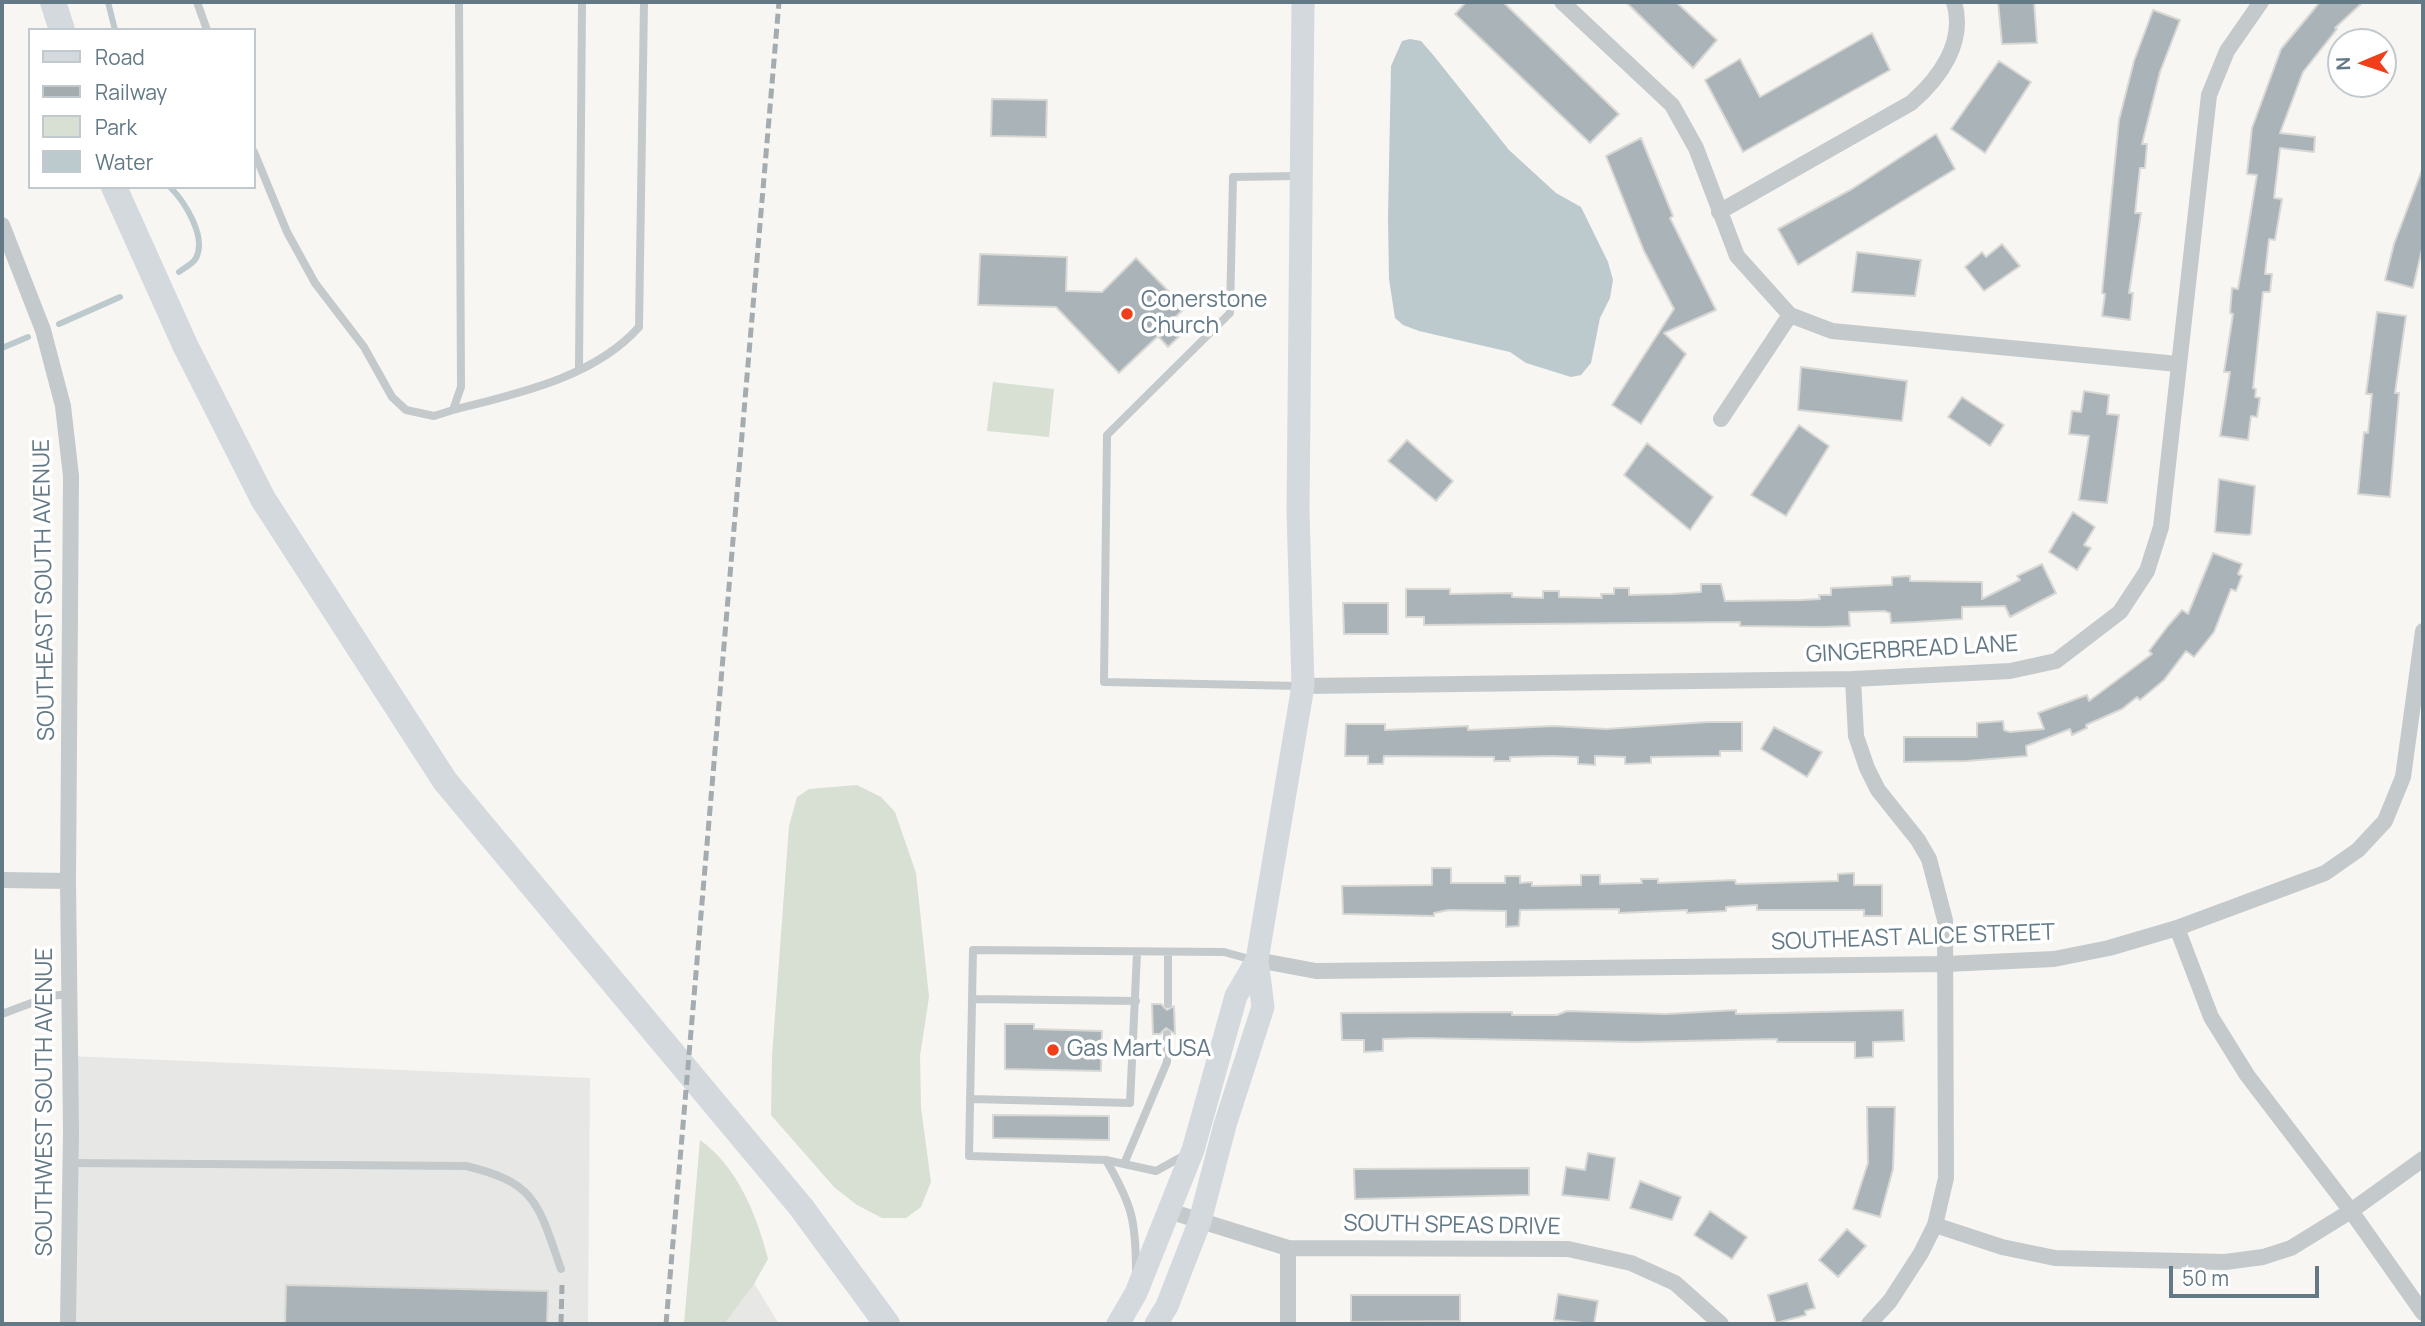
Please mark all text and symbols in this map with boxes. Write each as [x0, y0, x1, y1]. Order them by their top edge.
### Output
legend [28, 28, 256, 189]
north arrow [2327, 28, 2397, 98]
text: Road [95, 43, 145, 71]
text: N [2330, 56, 2356, 71]
text: Railway [95, 78, 167, 106]
text: Park [95, 113, 137, 141]
text: Water [95, 148, 153, 176]
place label: Conerstone Church [1141, 287, 1267, 341]
marker: Conerstone Church [1119, 306, 1135, 322]
street label: SOUTHEAST SOUTH AVENUE [29, 439, 61, 741]
street label: GINGERBREAD LANE [1805, 631, 2019, 669]
street label: SOUTHEAST ALICE STREET [1770, 919, 2056, 957]
street label: SOUTHWEST SOUTH AVENUE [32, 948, 60, 1256]
place label: Gas Mart USA [1067, 1036, 1211, 1064]
marker: Gas Mart USA [1045, 1042, 1061, 1058]
street label: SOUTH SPEAS DRIVE [1343, 1210, 1561, 1242]
scale bar [2173, 1252, 2324, 1296]
text: 50 m [2182, 1264, 2229, 1292]

